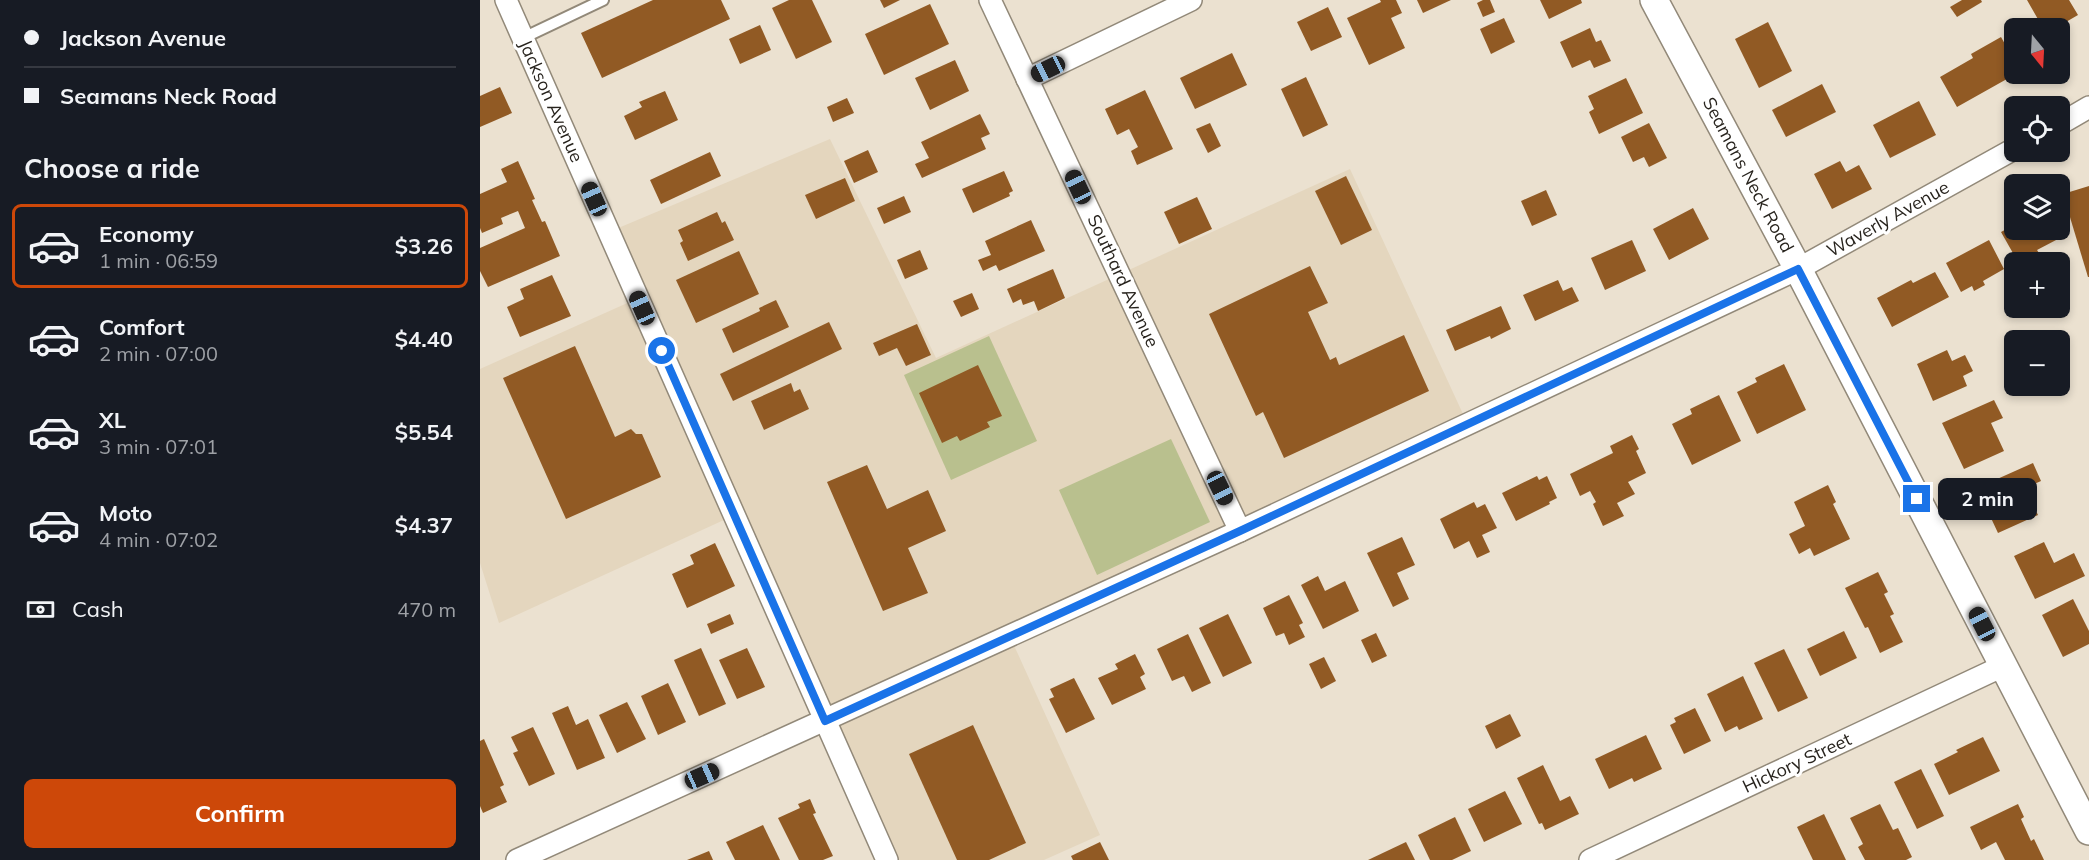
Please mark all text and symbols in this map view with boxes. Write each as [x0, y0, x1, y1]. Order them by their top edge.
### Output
north arrow [2004, 18, 2070, 84]
map controls [2004, 18, 2070, 396]
text: Jackson Avenue [60, 24, 226, 52]
street label: Jackson Avenue [514, 36, 589, 166]
car [1028, 53, 1068, 85]
text: Seamans Neck Road [60, 82, 277, 110]
street label: Seamans Neck Road [1698, 93, 1799, 256]
button: locate [2004, 96, 2070, 162]
text: Choose a ride [24, 151, 200, 185]
car [1062, 167, 1094, 207]
button: layers [2004, 174, 2070, 240]
street label: Waverly Avenue [1822, 175, 1953, 262]
car [578, 179, 610, 219]
street label: Southard Avenue [1083, 211, 1164, 351]
icon: car [27, 219, 81, 273]
text: Economy [99, 220, 194, 248]
text: $3.26 [395, 232, 453, 260]
text: 1 min · 06:59 [99, 248, 218, 273]
button: + [2004, 252, 2070, 318]
car [626, 288, 658, 328]
icon: car [27, 312, 81, 366]
text: Comfort [99, 313, 185, 341]
text: $4.40 [395, 325, 453, 353]
button: − [2004, 330, 2070, 396]
route start [648, 337, 675, 364]
text: 2 min · 07:00 [99, 341, 218, 366]
icon: car [27, 405, 81, 459]
text: XL [99, 406, 126, 434]
text: $5.54 [395, 418, 453, 446]
text: 3 min · 07:01 [99, 434, 218, 459]
car [1204, 468, 1236, 508]
callout: 2 min [1938, 478, 2037, 520]
route end [1903, 485, 1930, 512]
text: 2 min [1961, 486, 2014, 511]
icon: car [27, 498, 81, 552]
text: Moto [99, 499, 152, 527]
text: $4.37 [395, 511, 453, 539]
text: 4 min · 07:02 [99, 527, 218, 552]
icon: cash [24, 593, 57, 626]
text: Cash [72, 595, 124, 623]
text: 470 m [397, 597, 456, 622]
car [1966, 604, 1998, 644]
street label: Hickory Street [1739, 727, 1855, 798]
car [682, 760, 722, 792]
button: Confirm [24, 779, 456, 848]

